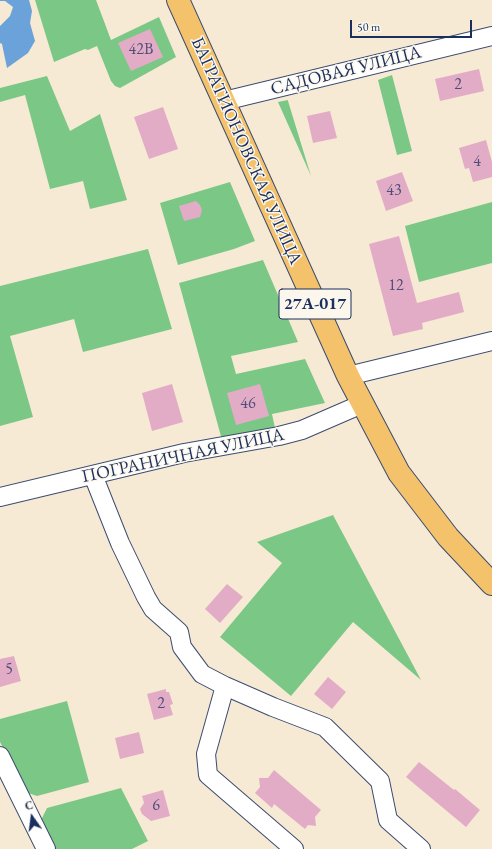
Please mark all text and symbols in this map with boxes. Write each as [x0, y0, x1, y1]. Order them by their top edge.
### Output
scale bar [352, 12, 474, 38]
text: 50 m [357, 19, 380, 35]
street label: БАГРАТИОНОВСКАЯ УЛИЦА [186, 34, 306, 268]
house number: 42В [129, 40, 153, 60]
street label: САДОВАЯ УЛИЦА [269, 42, 423, 100]
house number: 2 [454, 75, 462, 95]
house number: 4 [473, 152, 481, 172]
house number: 43 [386, 181, 402, 201]
house number: 12 [388, 276, 404, 296]
road number: 27А-017 [279, 289, 351, 319]
house number: 46 [240, 394, 256, 414]
street label: ПОГРАНИЧНАЯ УЛИЦА [80, 424, 286, 488]
house number: 5 [5, 660, 13, 680]
house number: 2 [157, 694, 165, 714]
house number: 6 [152, 796, 160, 816]
north arrow [12, 797, 52, 837]
text: С [24, 798, 35, 813]

